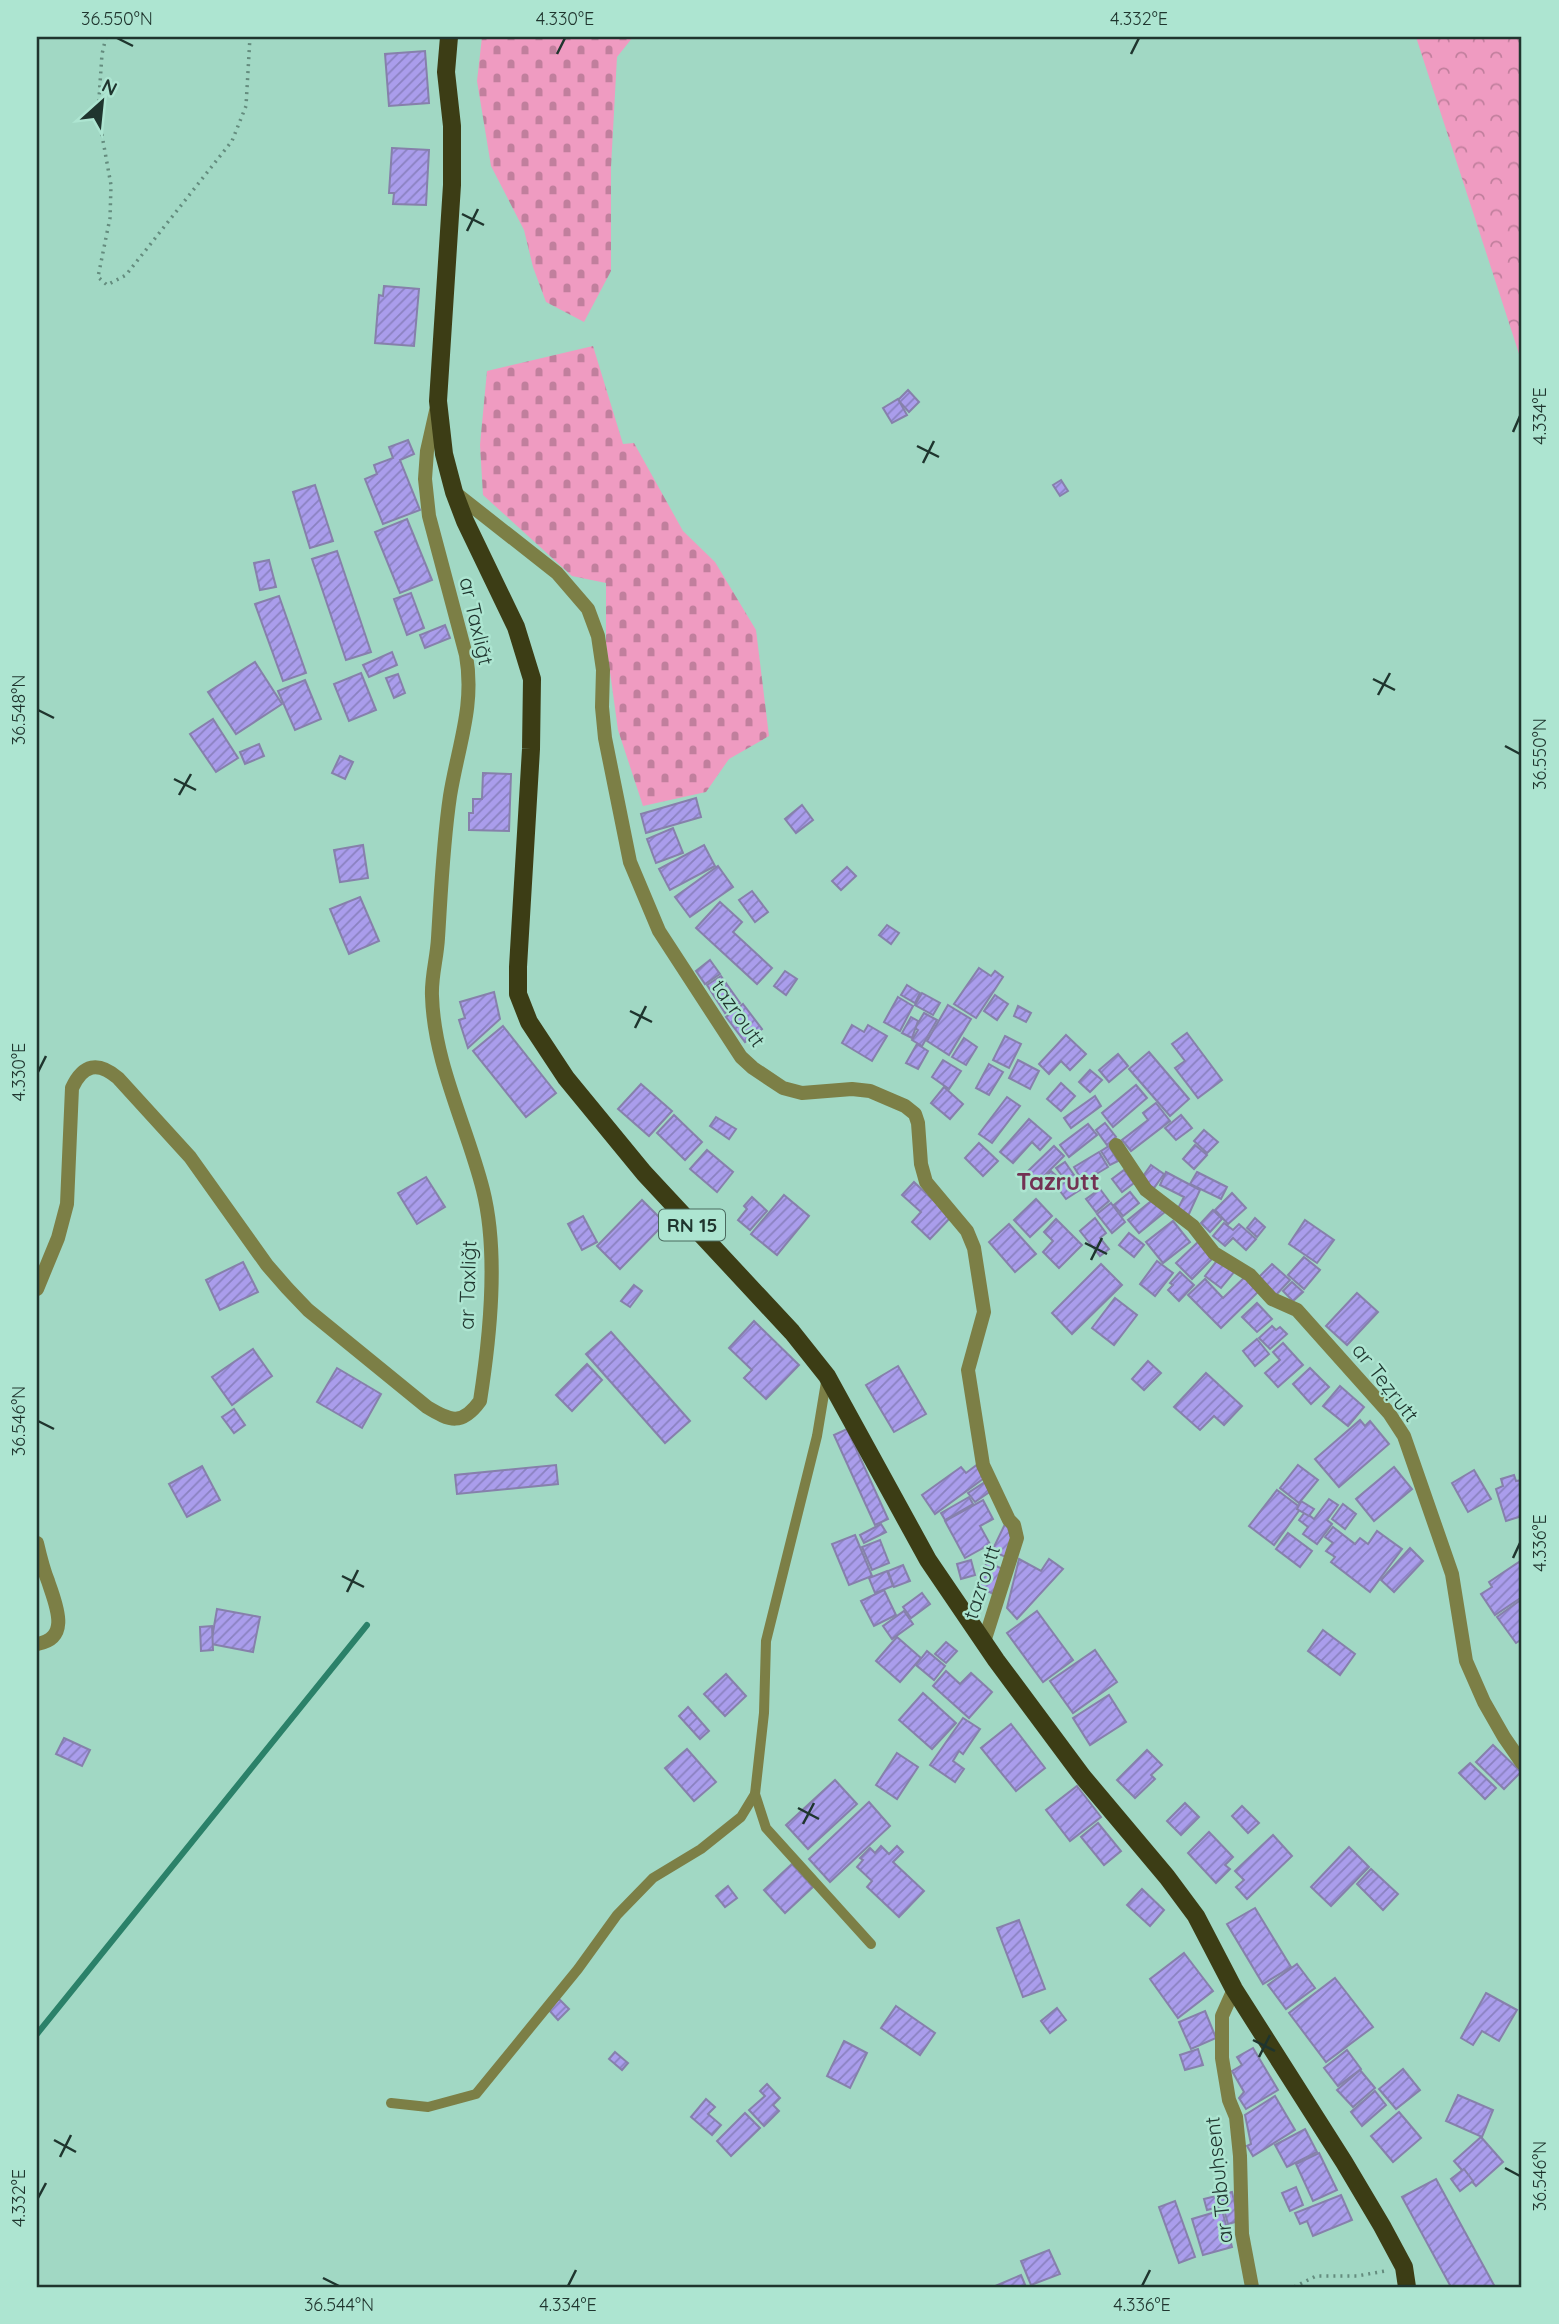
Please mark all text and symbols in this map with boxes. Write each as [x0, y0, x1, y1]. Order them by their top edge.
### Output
text: 36.550°N [81, 7, 153, 30]
text: 4.330°E [536, 7, 594, 30]
text: 4.332°E [1110, 7, 1168, 30]
north arrow [66, 66, 136, 136]
text: N [98, 73, 121, 101]
text: 4.334°E [1528, 387, 1551, 445]
street label: ar Taxliǧt [454, 574, 500, 668]
text: 36.548°N [7, 675, 30, 745]
text: 36.550°N [1528, 718, 1551, 790]
street label: tazroutt [706, 974, 772, 1052]
text: 4.330°E [7, 1043, 30, 1101]
district label: Tazrutt [1016, 1166, 1100, 1196]
road number: RN 15 [659, 1210, 725, 1240]
street label: ar Taxliǧt [452, 1240, 482, 1330]
street label: ar Teẓṛutt [1347, 1337, 1425, 1427]
text: 36.546°N [7, 1386, 30, 1456]
text: 4.336°E [1528, 1514, 1551, 1572]
street label: tazroutt [957, 1542, 1005, 1622]
street label: ar Tabuḥsent [1198, 2115, 1238, 2245]
text: 36.546°N [1528, 2141, 1551, 2211]
text: 4.332°E [7, 2169, 30, 2227]
text: 36.544°N [304, 2293, 374, 2316]
text: 4.334°E [539, 2293, 597, 2316]
text: 4.336°E [1113, 2293, 1171, 2316]

